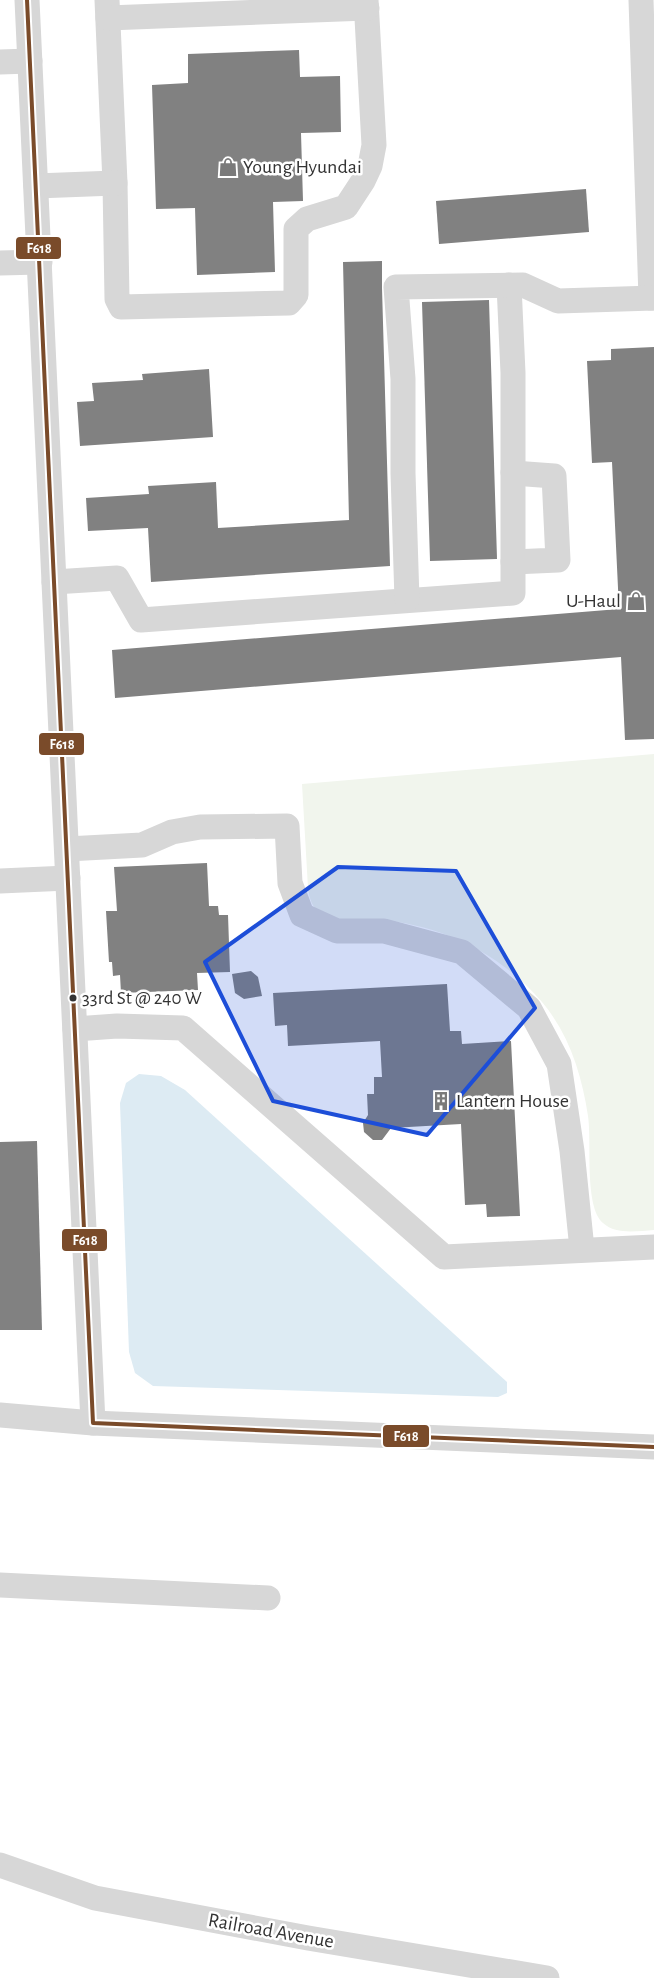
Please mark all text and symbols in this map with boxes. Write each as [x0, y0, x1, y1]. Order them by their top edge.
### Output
shop icon: Young Hyundai [217, 156, 239, 178]
place label: Young Hyundai [243, 157, 362, 177]
line badge: F618 [15, 236, 62, 260]
text: F618 [26, 242, 52, 256]
shop icon: U-Haul [625, 590, 647, 612]
place label: U-Haul [566, 591, 621, 611]
line badge: F618 [38, 732, 85, 756]
text: F618 [49, 738, 75, 752]
place label: 33rd St @ 240 W [82, 989, 202, 1008]
marker: 33rd St @ 240 W [68, 993, 78, 1003]
building icon: Lantern House [430, 1090, 452, 1112]
place label: Lantern House [456, 1091, 569, 1111]
line badge: F618 [61, 1228, 108, 1252]
text: F618 [72, 1234, 98, 1248]
line badge: F618 [382, 1424, 430, 1448]
text: F618 [393, 1430, 419, 1444]
street label: Railroad Avenue [207, 1910, 335, 1952]

